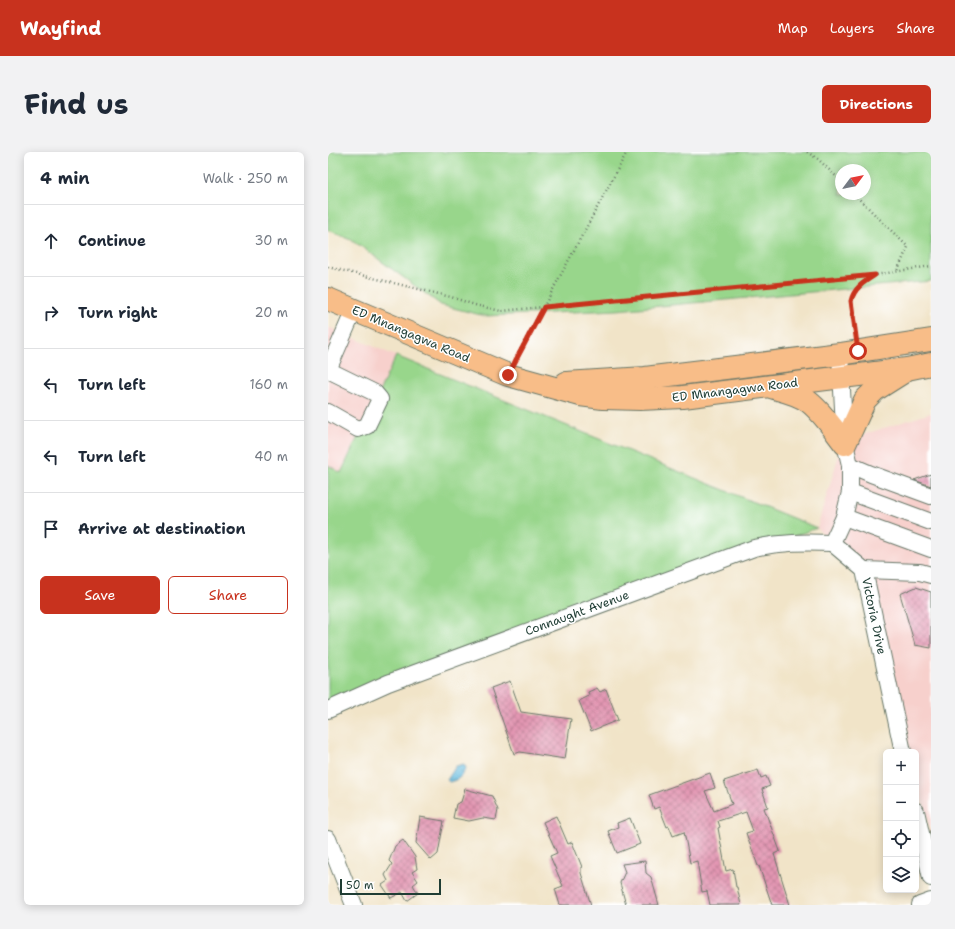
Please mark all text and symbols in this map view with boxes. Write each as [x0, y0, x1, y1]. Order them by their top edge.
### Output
text: Wayfind [20, 16, 101, 41]
text: Map [778, 19, 808, 37]
text: Layers [830, 19, 874, 37]
text: Share [896, 19, 935, 37]
text: Find us [24, 85, 129, 123]
button: Directions [822, 85, 931, 123]
north arrow [835, 164, 871, 200]
text: 4 min [40, 167, 90, 189]
text: Walk · 250 m [203, 170, 288, 187]
icon: ahead [40, 230, 62, 252]
text: Continue [78, 231, 146, 251]
text: 30 m [254, 232, 288, 249]
icon: right [40, 302, 62, 324]
street label: ED Mnangagwa Road [350, 302, 473, 366]
text: Turn right [78, 303, 158, 323]
text: 20 m [255, 304, 288, 321]
route start [849, 342, 867, 360]
route end [499, 366, 517, 384]
icon: left [40, 374, 62, 396]
street label: ED Mnangagwa Road [671, 374, 799, 406]
text: Turn left [78, 375, 146, 395]
text: 160 m [250, 376, 288, 393]
icon: left [40, 446, 62, 468]
text: Turn left [78, 447, 146, 467]
text: 40 m [254, 448, 288, 465]
icon: arrive [40, 518, 62, 540]
text: Arrive at destination [78, 519, 246, 539]
button: Save [40, 576, 160, 614]
button: Share [168, 576, 288, 614]
street label: Victoria Drive [858, 576, 890, 656]
street label: Connaught Avenue [523, 587, 631, 639]
map controls [883, 749, 919, 893]
button: + [883, 749, 919, 785]
button: − [883, 785, 919, 821]
button: locate [883, 821, 919, 857]
button: layers [883, 857, 919, 893]
scale bar [340, 877, 441, 896]
text: 50 m [346, 878, 374, 893]

